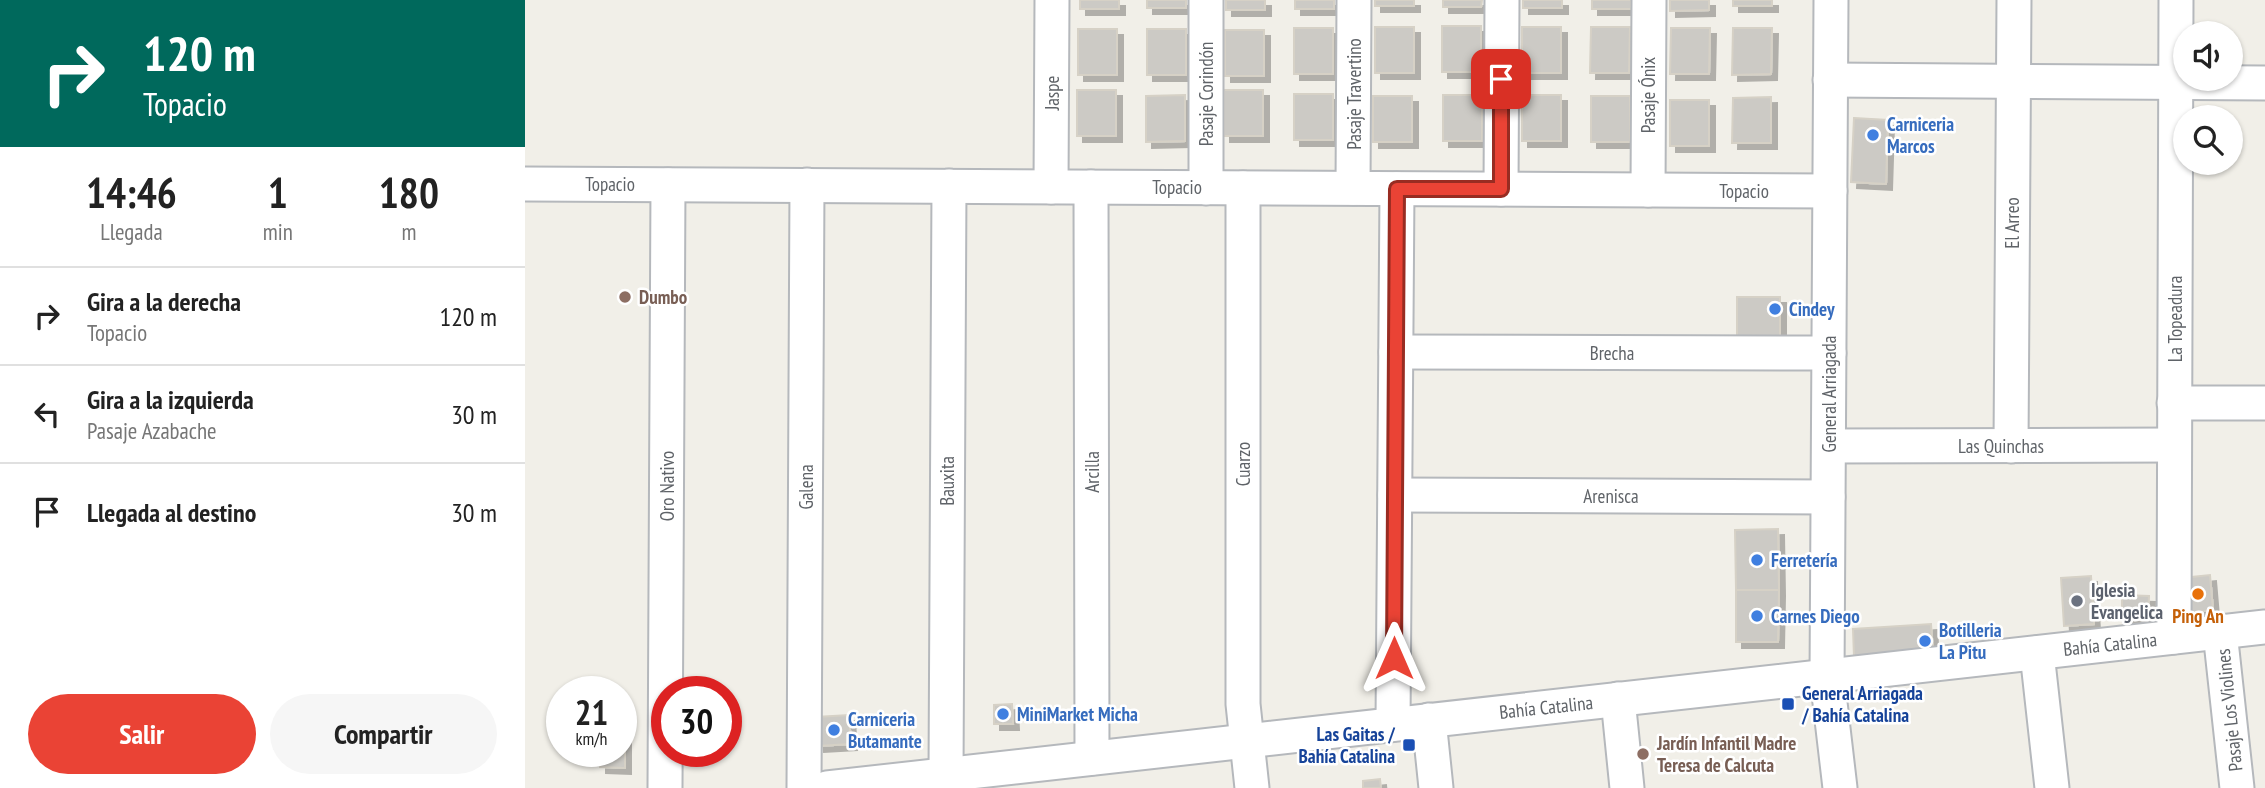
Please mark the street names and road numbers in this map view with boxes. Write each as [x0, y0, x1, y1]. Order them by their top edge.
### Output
street label: Pasaje Travertino [1342, 38, 1366, 150]
street label: Pasaje Corindón [1194, 42, 1218, 146]
street label: Pasaje Ónix [1636, 57, 1660, 133]
street label: Jaspe [1040, 75, 1064, 111]
street label: Topacio [585, 172, 635, 196]
street label: Topacio [1152, 175, 1202, 199]
street label: Topacio [1719, 179, 1769, 203]
street label: El Arreo [2000, 197, 2024, 249]
street label: La Topeadura [2163, 276, 2187, 362]
street label: General Arriagada [1817, 336, 1841, 452]
street label: Brecha [1590, 341, 1634, 365]
street label: Las Quinchas [1958, 434, 2044, 458]
street label: Cuarzo [1231, 442, 1255, 486]
street label: Oro Nativo [655, 451, 679, 521]
street label: Arcilla [1080, 451, 1104, 493]
street label: Bauxita [935, 456, 959, 506]
street label: Galena [794, 464, 818, 510]
street label: Arenisca [1583, 484, 1639, 508]
street label: Bahía Catalina [2062, 627, 2158, 661]
street label: Pasaje Los Violines [2211, 647, 2247, 773]
street label: Bahía Catalina [1498, 690, 1594, 724]

